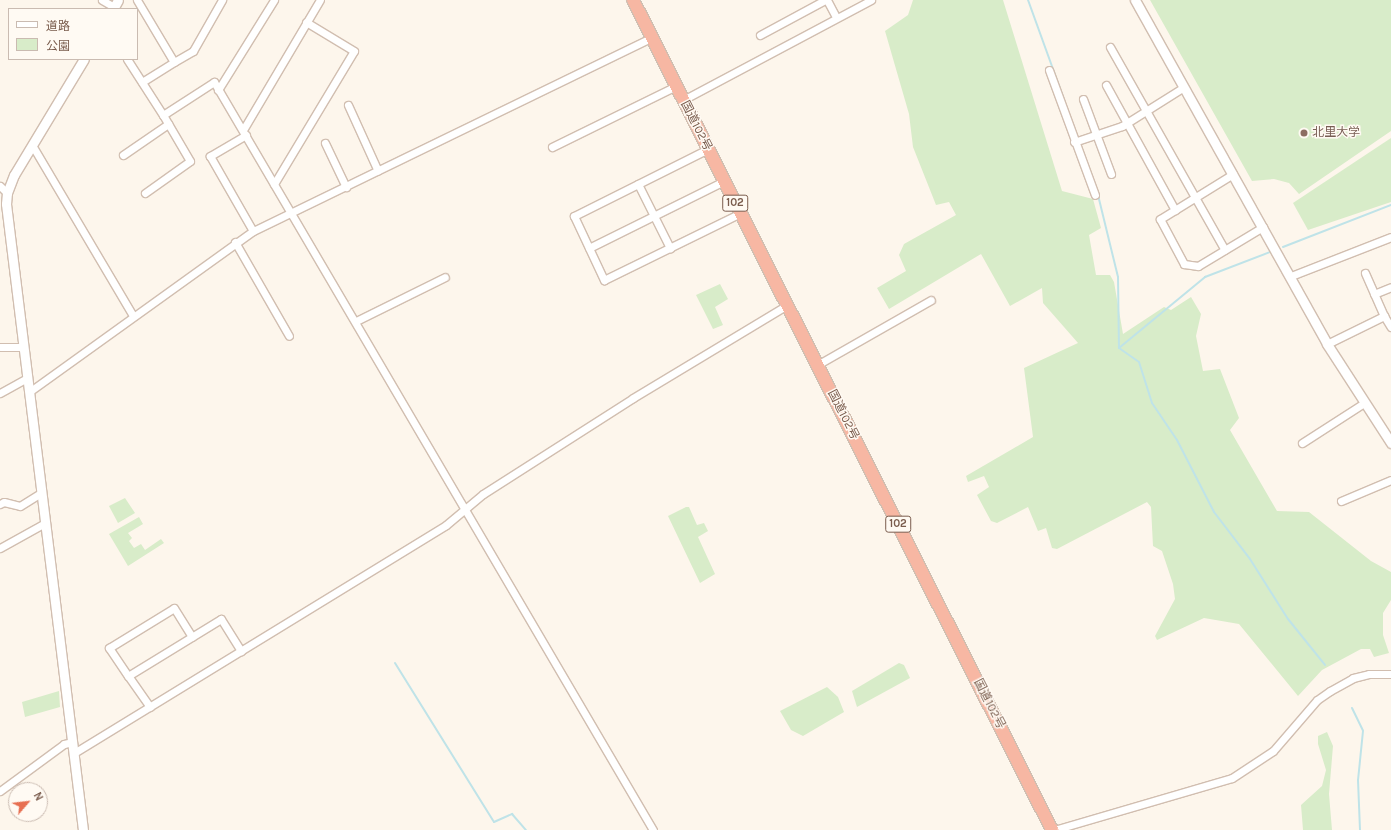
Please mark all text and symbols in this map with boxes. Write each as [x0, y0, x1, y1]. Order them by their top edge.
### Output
legend [8, 8, 138, 60]
text: 道路 [46, 19, 70, 33]
text: 公園 [46, 39, 70, 53]
street label: 国道102号 [677, 99, 715, 153]
place label: 北里大学 [1312, 126, 1360, 140]
marker: 北里大学 [1299, 128, 1309, 138]
road number: 102 [722, 194, 748, 212]
street label: 国道102号 [824, 388, 862, 442]
road number: 102 [885, 515, 911, 533]
street label: 国道102号 [970, 677, 1008, 731]
north arrow [8, 782, 48, 822]
text: N [31, 790, 46, 803]

